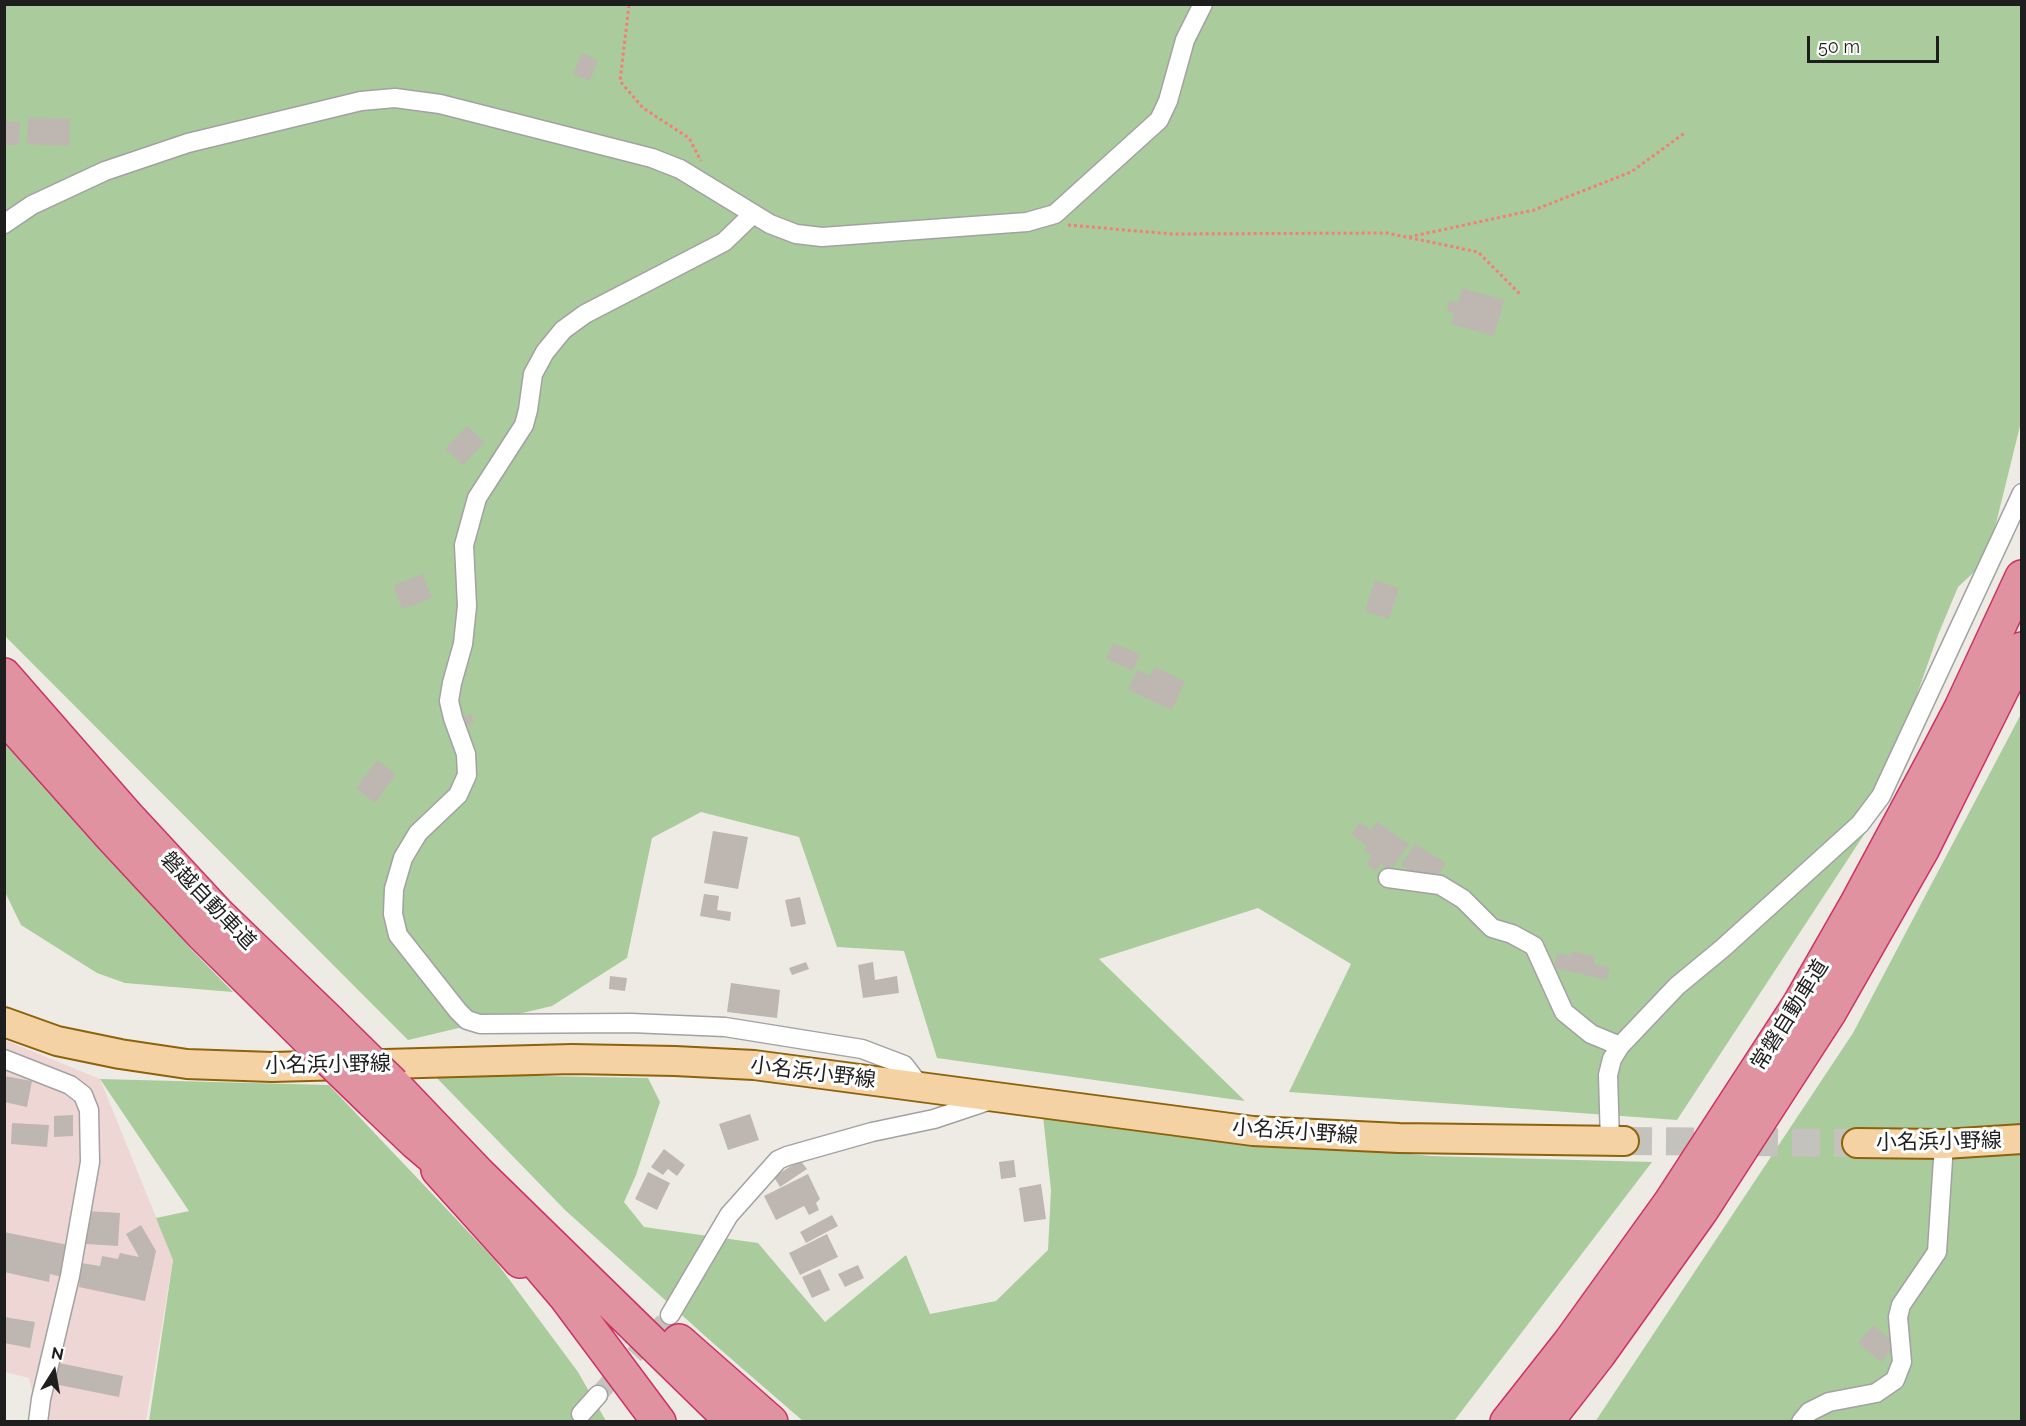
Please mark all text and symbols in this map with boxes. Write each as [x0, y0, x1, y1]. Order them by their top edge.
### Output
scale bar [1810, 24, 1942, 62]
text: 50 m [1818, 36, 1860, 57]
street label: 磐越自動車道 [155, 847, 261, 955]
street label: 常磐自動車道 [1746, 955, 1834, 1075]
street label: 小名浜小野線 [265, 1051, 391, 1079]
street label: 小名浜小野線 [749, 1053, 877, 1093]
street label: 小名浜小野線 [1231, 1115, 1359, 1149]
street label: 小名浜小野線 [1876, 1128, 2002, 1156]
north arrow [24, 1342, 84, 1402]
text: N [50, 1343, 65, 1364]

